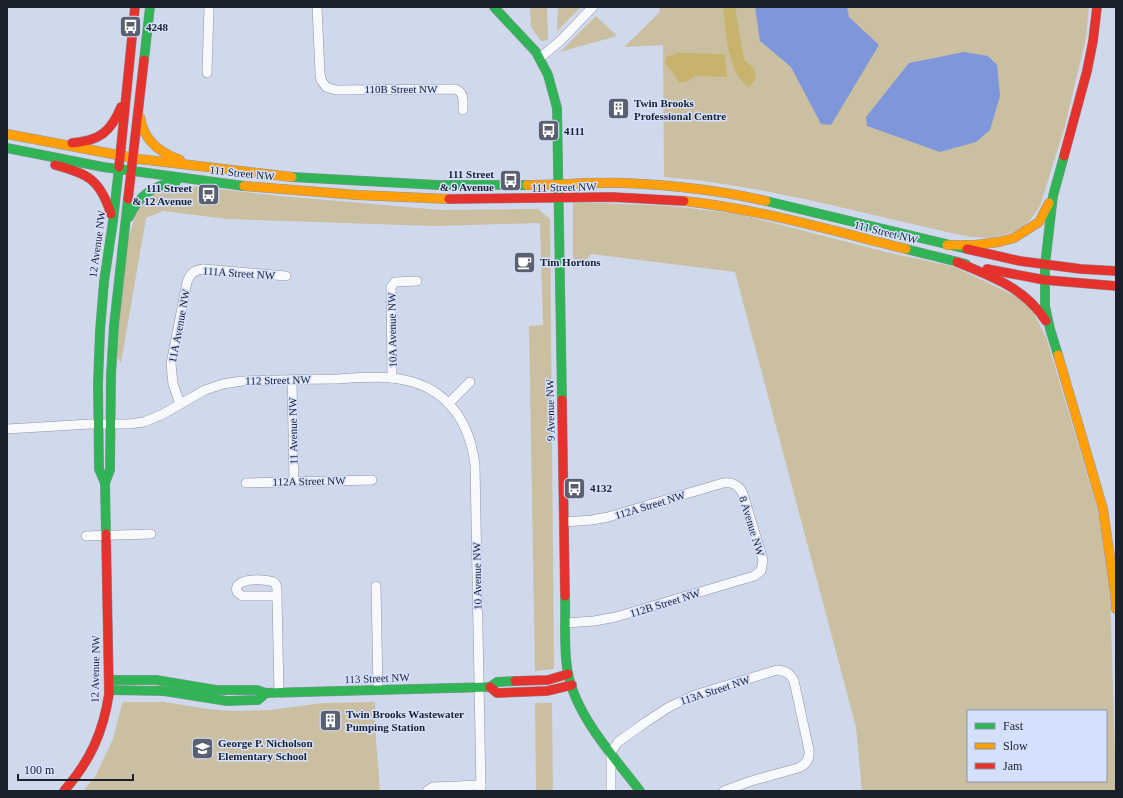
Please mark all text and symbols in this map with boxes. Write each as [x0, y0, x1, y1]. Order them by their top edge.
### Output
bus stop icon: 4248 [118, 14, 144, 40]
place label: 4248 [146, 21, 169, 33]
street label: 110B Street NW [365, 83, 438, 95]
building icon: Twin Brooks Professional Centre [606, 96, 632, 122]
place label: Twin Brooks Professional Centre [634, 97, 726, 122]
bus stop icon: 4111 [536, 118, 562, 144]
place label: 4111 [564, 125, 585, 137]
street label: 111 Street NW [209, 164, 276, 182]
bus stop icon: 111 Street & 9 Avenue [497, 167, 523, 193]
place label: 111 Street & 9 Avenue [440, 168, 494, 193]
street label: 111 Street NW [531, 180, 597, 194]
bus stop icon: 111 Street & 12 Avenue [195, 181, 221, 207]
place label: 111 Street & 12 Avenue [132, 182, 192, 207]
street label: 12 Avenue NW [86, 209, 108, 278]
street label: 111 Street NW [853, 218, 920, 246]
cafe icon: Tim Hortons [512, 249, 538, 275]
place label: Tim Hortons [540, 256, 601, 268]
street label: 111A Street NW [202, 264, 276, 282]
street label: 11A Avenue NW [166, 288, 192, 364]
street label: 10A Avenue NW [385, 292, 399, 368]
street label: 112 Street NW [245, 373, 312, 387]
street label: 9 Avenue NW [543, 378, 557, 441]
street label: 11 Avenue NW [286, 397, 300, 465]
street label: 112A Street NW [272, 474, 346, 488]
bus stop icon: 4132 [562, 475, 588, 501]
place label: 4132 [590, 482, 613, 494]
street label: 112A Street NW [613, 488, 687, 521]
street label: 8 Avenue NW [737, 495, 767, 558]
street label: 10 Avenue NW [470, 541, 484, 610]
street label: 112B Street NW [628, 586, 702, 619]
street label: 12 Avenue NW [88, 634, 102, 703]
street label: 113 Street NW [344, 671, 411, 685]
street label: 113A Street NW [678, 673, 752, 707]
building icon: Twin Brooks Wastewater Pumping Station [318, 707, 344, 733]
place label: Twin Brooks Wastewater Pumping Station [346, 708, 464, 733]
legend [967, 710, 1107, 782]
text: Fast [1003, 719, 1024, 733]
school or university icon: George P. Nicholson Elementary School [189, 736, 215, 762]
place label: George P. Nicholson Elementary School [218, 737, 313, 762]
text: Slow [1003, 739, 1028, 753]
scale bar [18, 756, 133, 782]
text: Jam [1003, 759, 1023, 773]
text: 100 m [24, 763, 55, 777]

